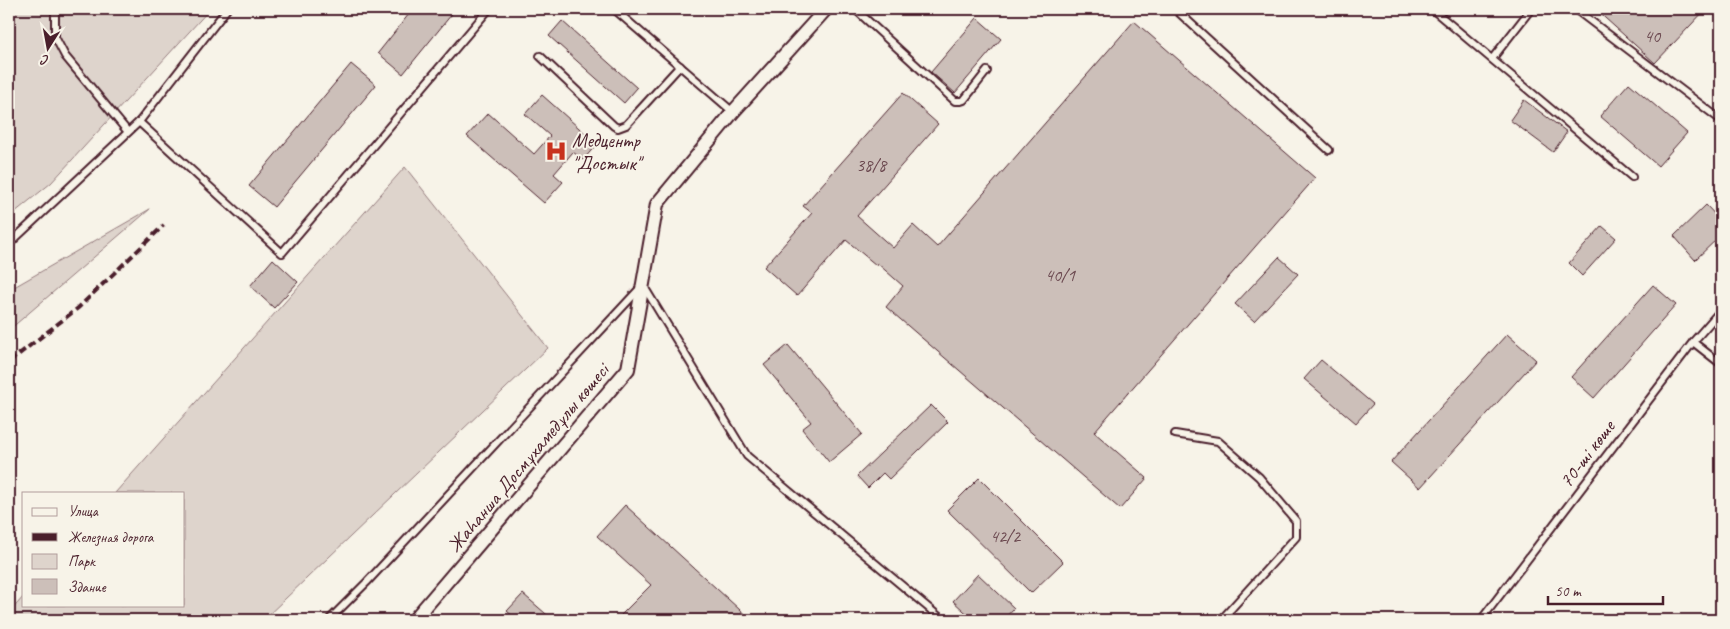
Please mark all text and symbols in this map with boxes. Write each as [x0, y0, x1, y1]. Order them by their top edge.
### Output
north arrow [22, 22, 72, 72]
house number: 40 [1644, 25, 1662, 47]
text: С [39, 51, 51, 69]
place label: Медцентр "Достык" [572, 128, 645, 176]
hospital icon: Медцентр "Достык" [543, 138, 569, 164]
house number: 38/8 [856, 154, 888, 176]
house number: 40/1 [1045, 264, 1076, 286]
street label: Жаһанша Досмұхамедұлы көшесі [442, 357, 616, 557]
street label: 70-ші көше [1554, 414, 1621, 493]
legend [22, 492, 185, 606]
text: Улица [68, 502, 99, 521]
house number: 42/2 [990, 525, 1022, 547]
text: Железная дорога [68, 528, 155, 547]
text: Парк [68, 552, 96, 571]
scale bar [1548, 574, 1662, 606]
text: Здание [68, 578, 107, 597]
text: 50 m [1555, 582, 1582, 601]

